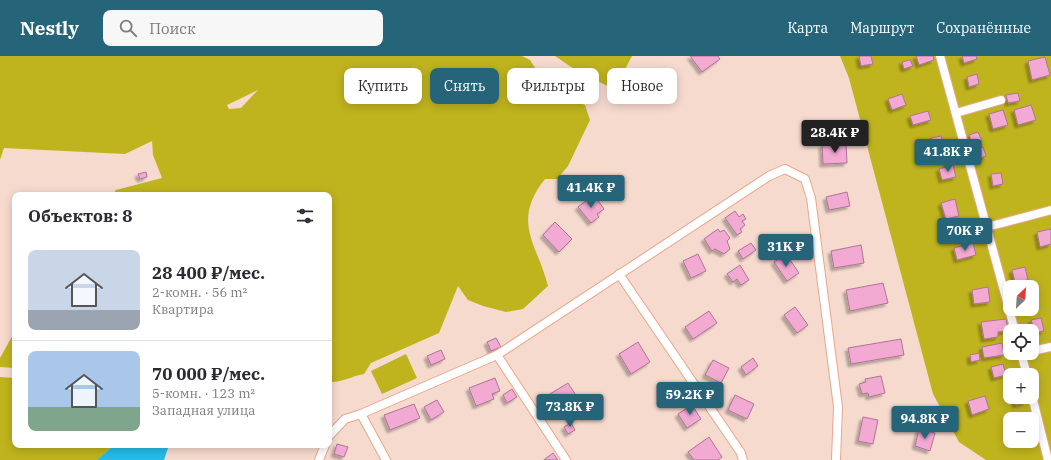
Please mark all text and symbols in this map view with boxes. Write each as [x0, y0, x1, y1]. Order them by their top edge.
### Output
search box [103, 10, 383, 46]
text: Nestly [20, 16, 79, 40]
icon: search [117, 17, 139, 39]
text: Поиск [149, 19, 196, 38]
text: Карта [787, 19, 828, 37]
text: Маршрут [850, 19, 914, 37]
text: Сохранённые [936, 19, 1031, 37]
chip: Купить [344, 68, 422, 104]
chip: Снять [430, 68, 499, 104]
chip: Фильтры [507, 68, 599, 104]
chip: Новое [607, 68, 677, 104]
pin: 28.4K ₽ [798, 120, 872, 154]
text: 28.4K ₽ [811, 124, 859, 141]
pin: 41.8K ₽ [911, 139, 985, 173]
text: 41.8K ₽ [924, 143, 972, 160]
pin: 41.4K ₽ [554, 175, 628, 209]
text: 41.4K ₽ [567, 179, 615, 196]
text: Объектов: 8 [28, 205, 132, 227]
icon: filters [294, 205, 316, 227]
pin: 70K ₽ [937, 218, 993, 252]
text: 70K ₽ [946, 222, 984, 239]
pin: 31K ₽ [758, 234, 814, 268]
text: 31K ₽ [767, 238, 805, 255]
text: 28 400 ₽/мес. [152, 262, 265, 284]
icon: home [60, 266, 108, 314]
north arrow [1003, 280, 1039, 316]
map controls [1003, 280, 1039, 448]
text: 2-комн. · 56 m² [152, 284, 247, 301]
text: Квартира [152, 301, 214, 318]
button: locate [1003, 324, 1039, 360]
text: 70 000 ₽/мес. [152, 363, 265, 385]
icon: home [60, 367, 108, 415]
button: + [1003, 368, 1039, 404]
pin: 59.2K ₽ [653, 382, 727, 416]
text: 5-комн. · 123 m² [152, 385, 255, 402]
text: 59.2K ₽ [666, 386, 714, 403]
pin: 73.8K ₽ [533, 394, 607, 428]
text: 73.8K ₽ [546, 398, 594, 415]
text: Западная улица [152, 402, 255, 419]
pin: 94.8K ₽ [888, 406, 962, 440]
text: 94.8K ₽ [901, 410, 949, 427]
button: − [1003, 412, 1039, 448]

